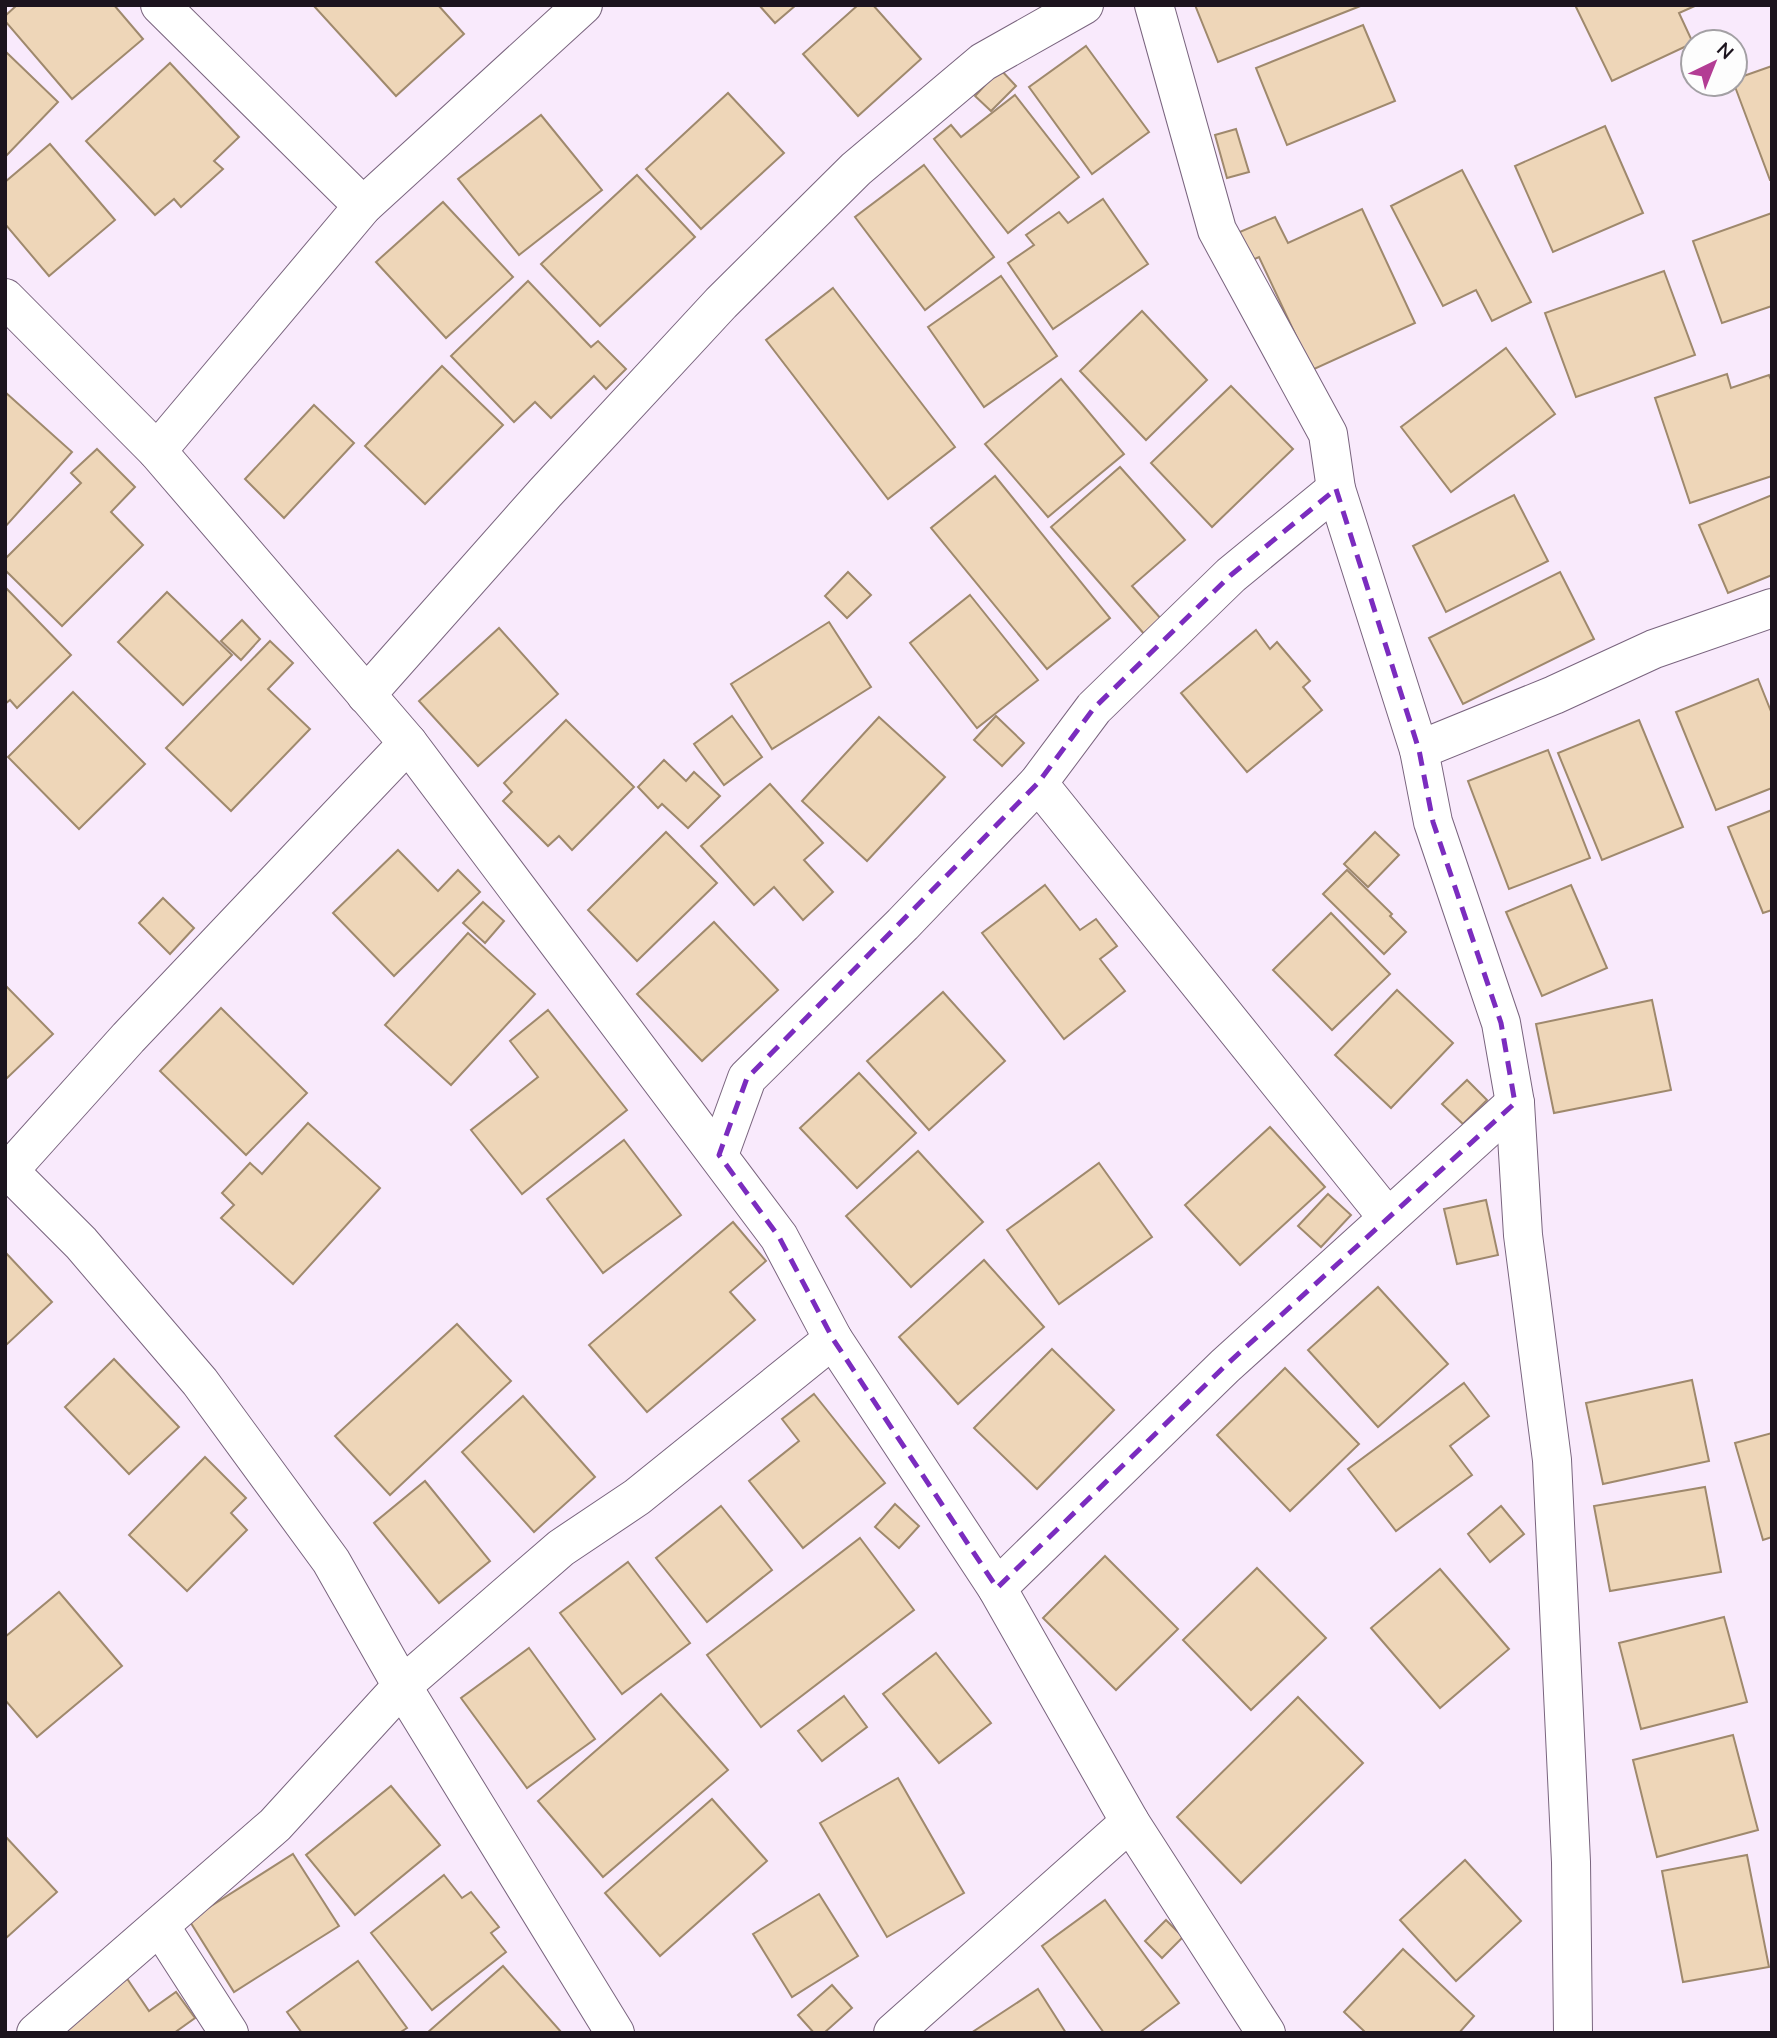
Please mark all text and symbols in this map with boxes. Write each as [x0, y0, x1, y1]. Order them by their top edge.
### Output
north arrow [1679, 28, 1749, 98]
text: N [1712, 37, 1739, 64]

